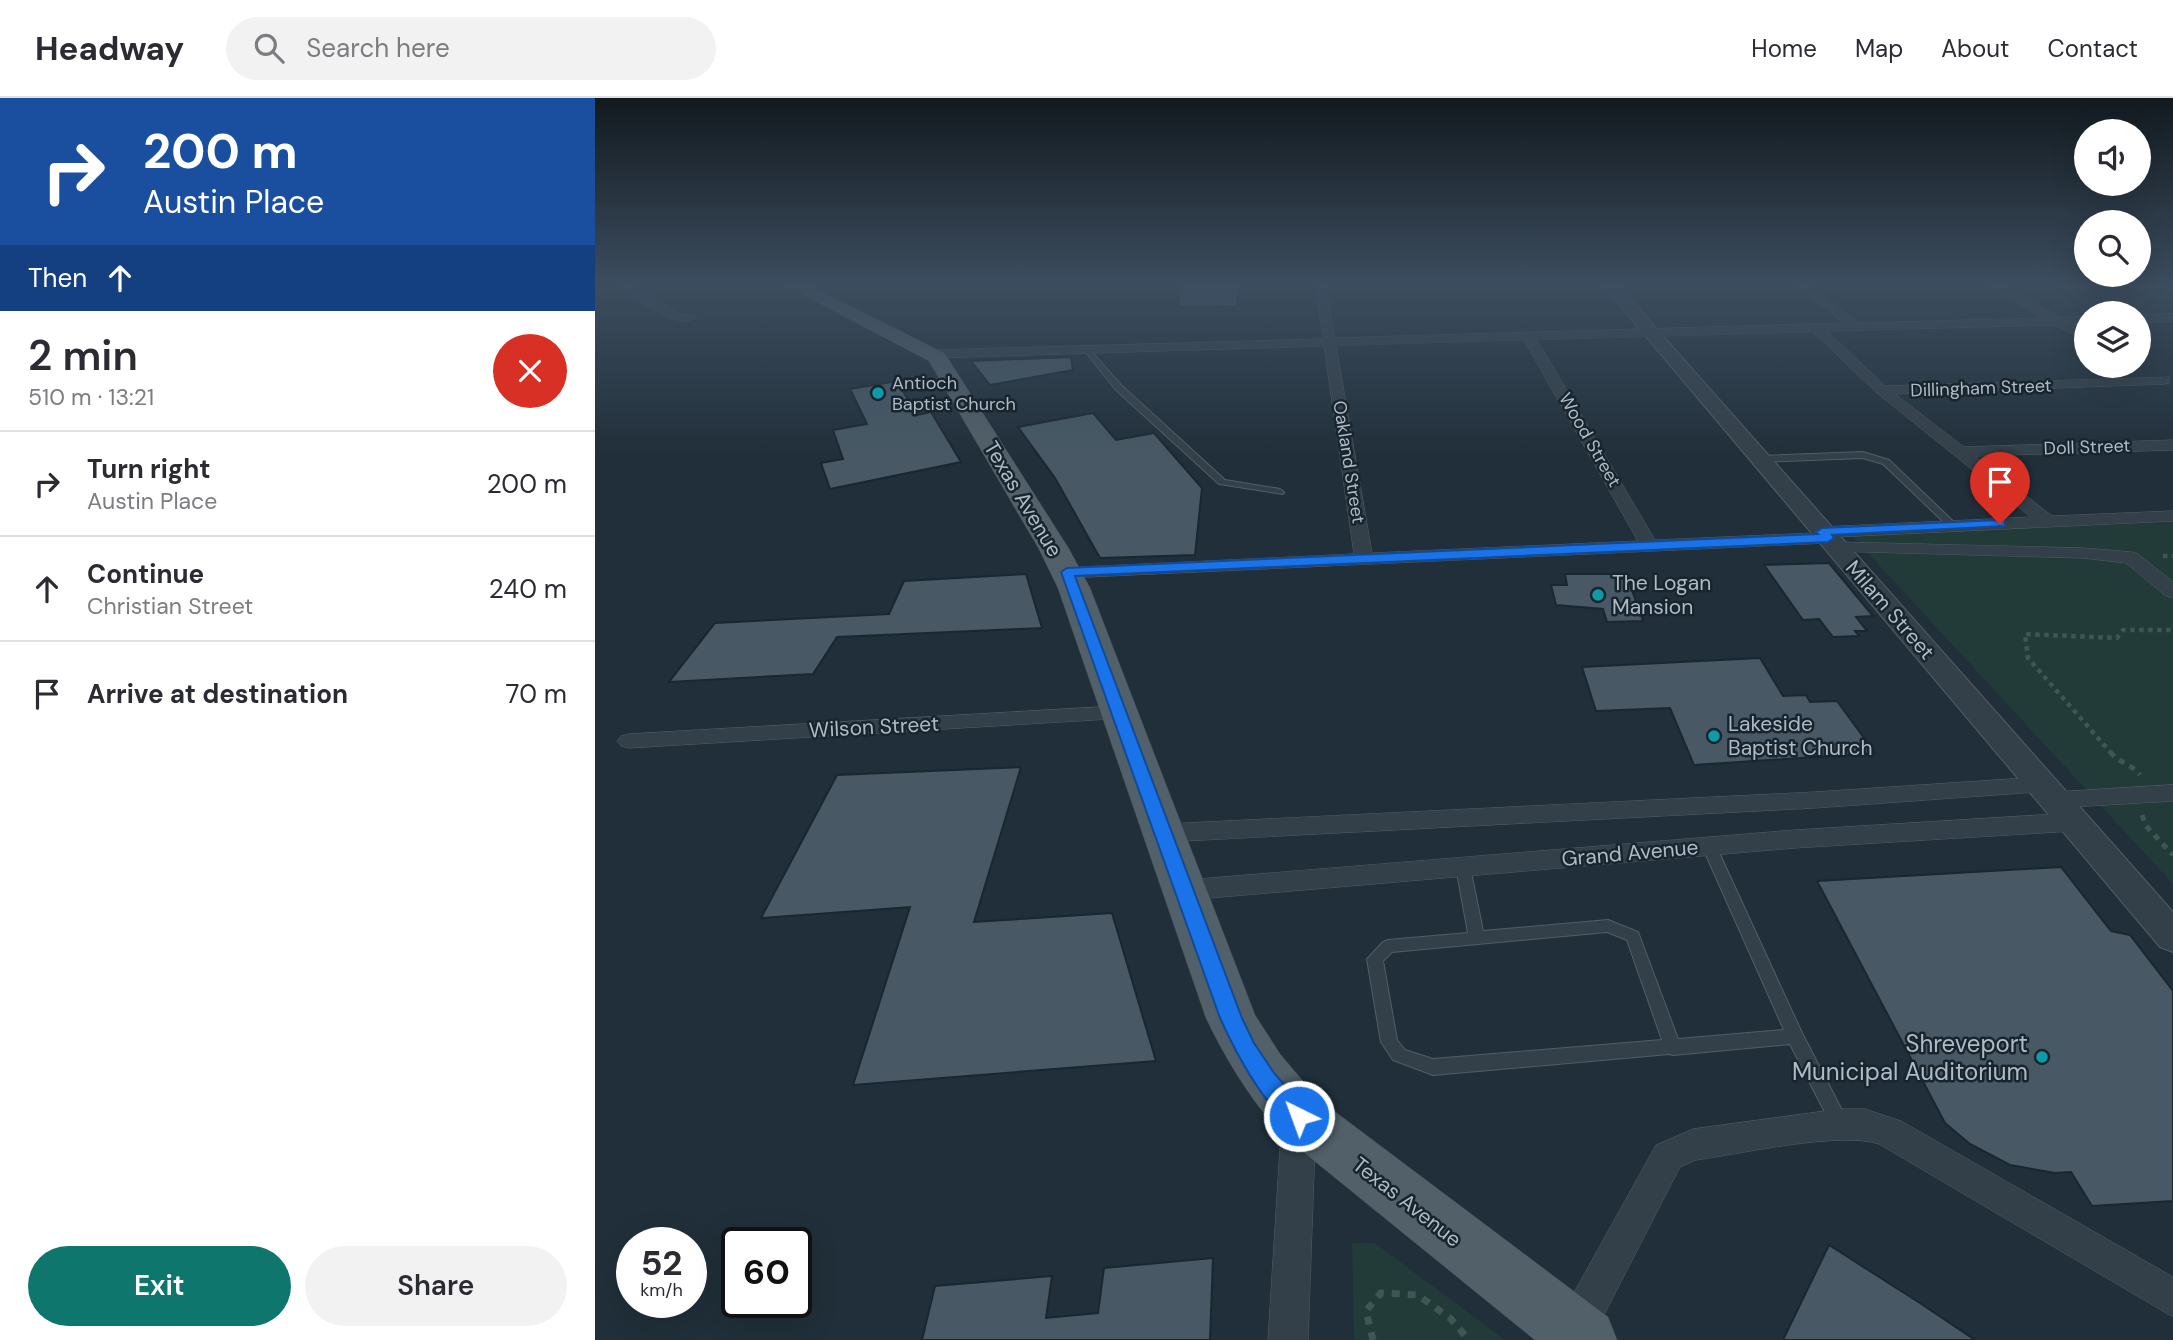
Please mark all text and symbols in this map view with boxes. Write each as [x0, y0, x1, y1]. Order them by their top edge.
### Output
search box [226, 17, 716, 80]
text: Headway [35, 27, 184, 70]
icon: search [250, 29, 288, 67]
text: Search here [306, 31, 450, 65]
text: Home [1751, 33, 1817, 64]
text: Map [1855, 33, 1903, 64]
text: About [1941, 33, 2010, 64]
text: Contact [2048, 33, 2138, 64]
text: 200 m [143, 119, 298, 183]
map controls [2074, 119, 2151, 378]
button: sound [2074, 119, 2151, 196]
icon: right [28, 126, 119, 217]
text: Austin Place [143, 181, 324, 223]
button: search [2074, 210, 2151, 287]
icon: ahead [101, 259, 139, 297]
text: Then [28, 261, 87, 295]
button: layers [2074, 301, 2151, 378]
text: 2 min [28, 328, 138, 383]
button: close [493, 334, 567, 408]
place label: Antioch Baptist Church [892, 371, 1016, 416]
street label: Dillingham Street [1910, 374, 2052, 402]
text: 510 m · 13:21 [28, 382, 154, 412]
marker: Antioch Baptist Church [870, 385, 886, 401]
street label: Wood Street [1553, 389, 1627, 491]
street label: Oakland Street [1327, 399, 1371, 525]
street label: Doll Street [2043, 433, 2131, 461]
street label: Texas Avenue [977, 436, 1069, 562]
text: Turn right [87, 452, 211, 486]
pin [1970, 452, 2030, 524]
icon: arrive [1981, 463, 2019, 501]
icon: right [28, 465, 66, 503]
text: 200 m [487, 467, 567, 501]
text: Austin Place [87, 486, 217, 516]
street label: Milam Street [1839, 555, 1941, 665]
text: Continue [87, 557, 204, 591]
place label: The Logan Mansion [1612, 569, 1711, 621]
icon: ahead [28, 570, 66, 608]
text: 240 m [489, 572, 567, 606]
marker: The Logan Mansion [1590, 587, 1606, 603]
text: Christian Street [87, 591, 253, 621]
icon: arrive [28, 675, 66, 713]
text: Arrive at destination [87, 677, 348, 711]
text: 70 m [506, 677, 567, 711]
street label: Wilson Street [808, 710, 940, 744]
place label: Lakeside Baptist Church [1728, 710, 1873, 762]
marker: Lakeside Baptist Church [1706, 728, 1722, 744]
street label: Grand Avenue [1560, 833, 1700, 873]
place label: Shreveport Municipal Auditorium [1792, 1028, 2028, 1087]
marker: Shreveport Municipal Auditorium [2034, 1049, 2050, 1065]
position arrow [1262, 1079, 1336, 1153]
street label: Texas Avenue [1347, 1151, 1467, 1253]
speed limit sign: 60 [721, 1227, 812, 1318]
text: 52 [641, 1240, 682, 1286]
button: Exit [28, 1246, 291, 1326]
button: Share [305, 1246, 567, 1326]
text: km/h [640, 1278, 683, 1302]

